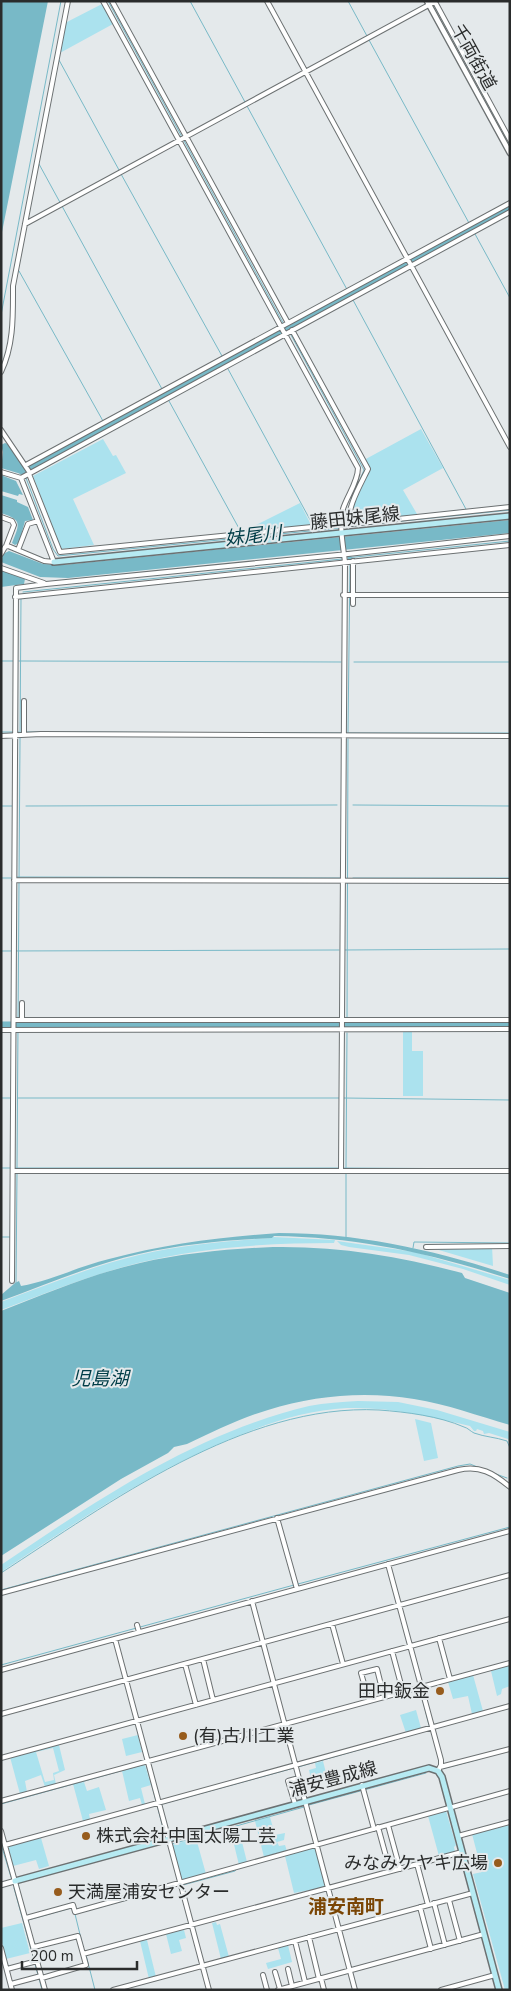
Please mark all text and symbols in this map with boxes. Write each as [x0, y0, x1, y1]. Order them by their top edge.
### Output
street label: 千両街道 [446, 20, 502, 94]
street label: 藤田妹尾線 [309, 501, 401, 535]
water label: 妹尾川 [223, 520, 285, 552]
water label: 児島湖 [71, 1366, 131, 1392]
place label: 田中鈑金 [358, 1679, 430, 1703]
marker: 田中鈑金 [434, 1685, 446, 1697]
place label: (有)古川工業 [193, 1724, 294, 1748]
marker: (有)古川工業 [177, 1730, 189, 1742]
street label: 浦安豊成線 [286, 1756, 380, 1802]
place label: 株式会社中国太陽工芸 [96, 1824, 276, 1848]
marker: 株式会社中国太陽工芸 [80, 1830, 92, 1842]
place label: みなみケヤキ広場 [344, 1851, 488, 1875]
marker: みなみケヤキ広場 [492, 1857, 504, 1869]
place label: 天満屋浦安センター [68, 1880, 230, 1904]
marker: 天満屋浦安センター [52, 1886, 64, 1898]
district label: 浦安南町 [308, 1894, 384, 1920]
scale bar [22, 1938, 138, 1970]
text: 200 m [30, 1946, 74, 1966]

